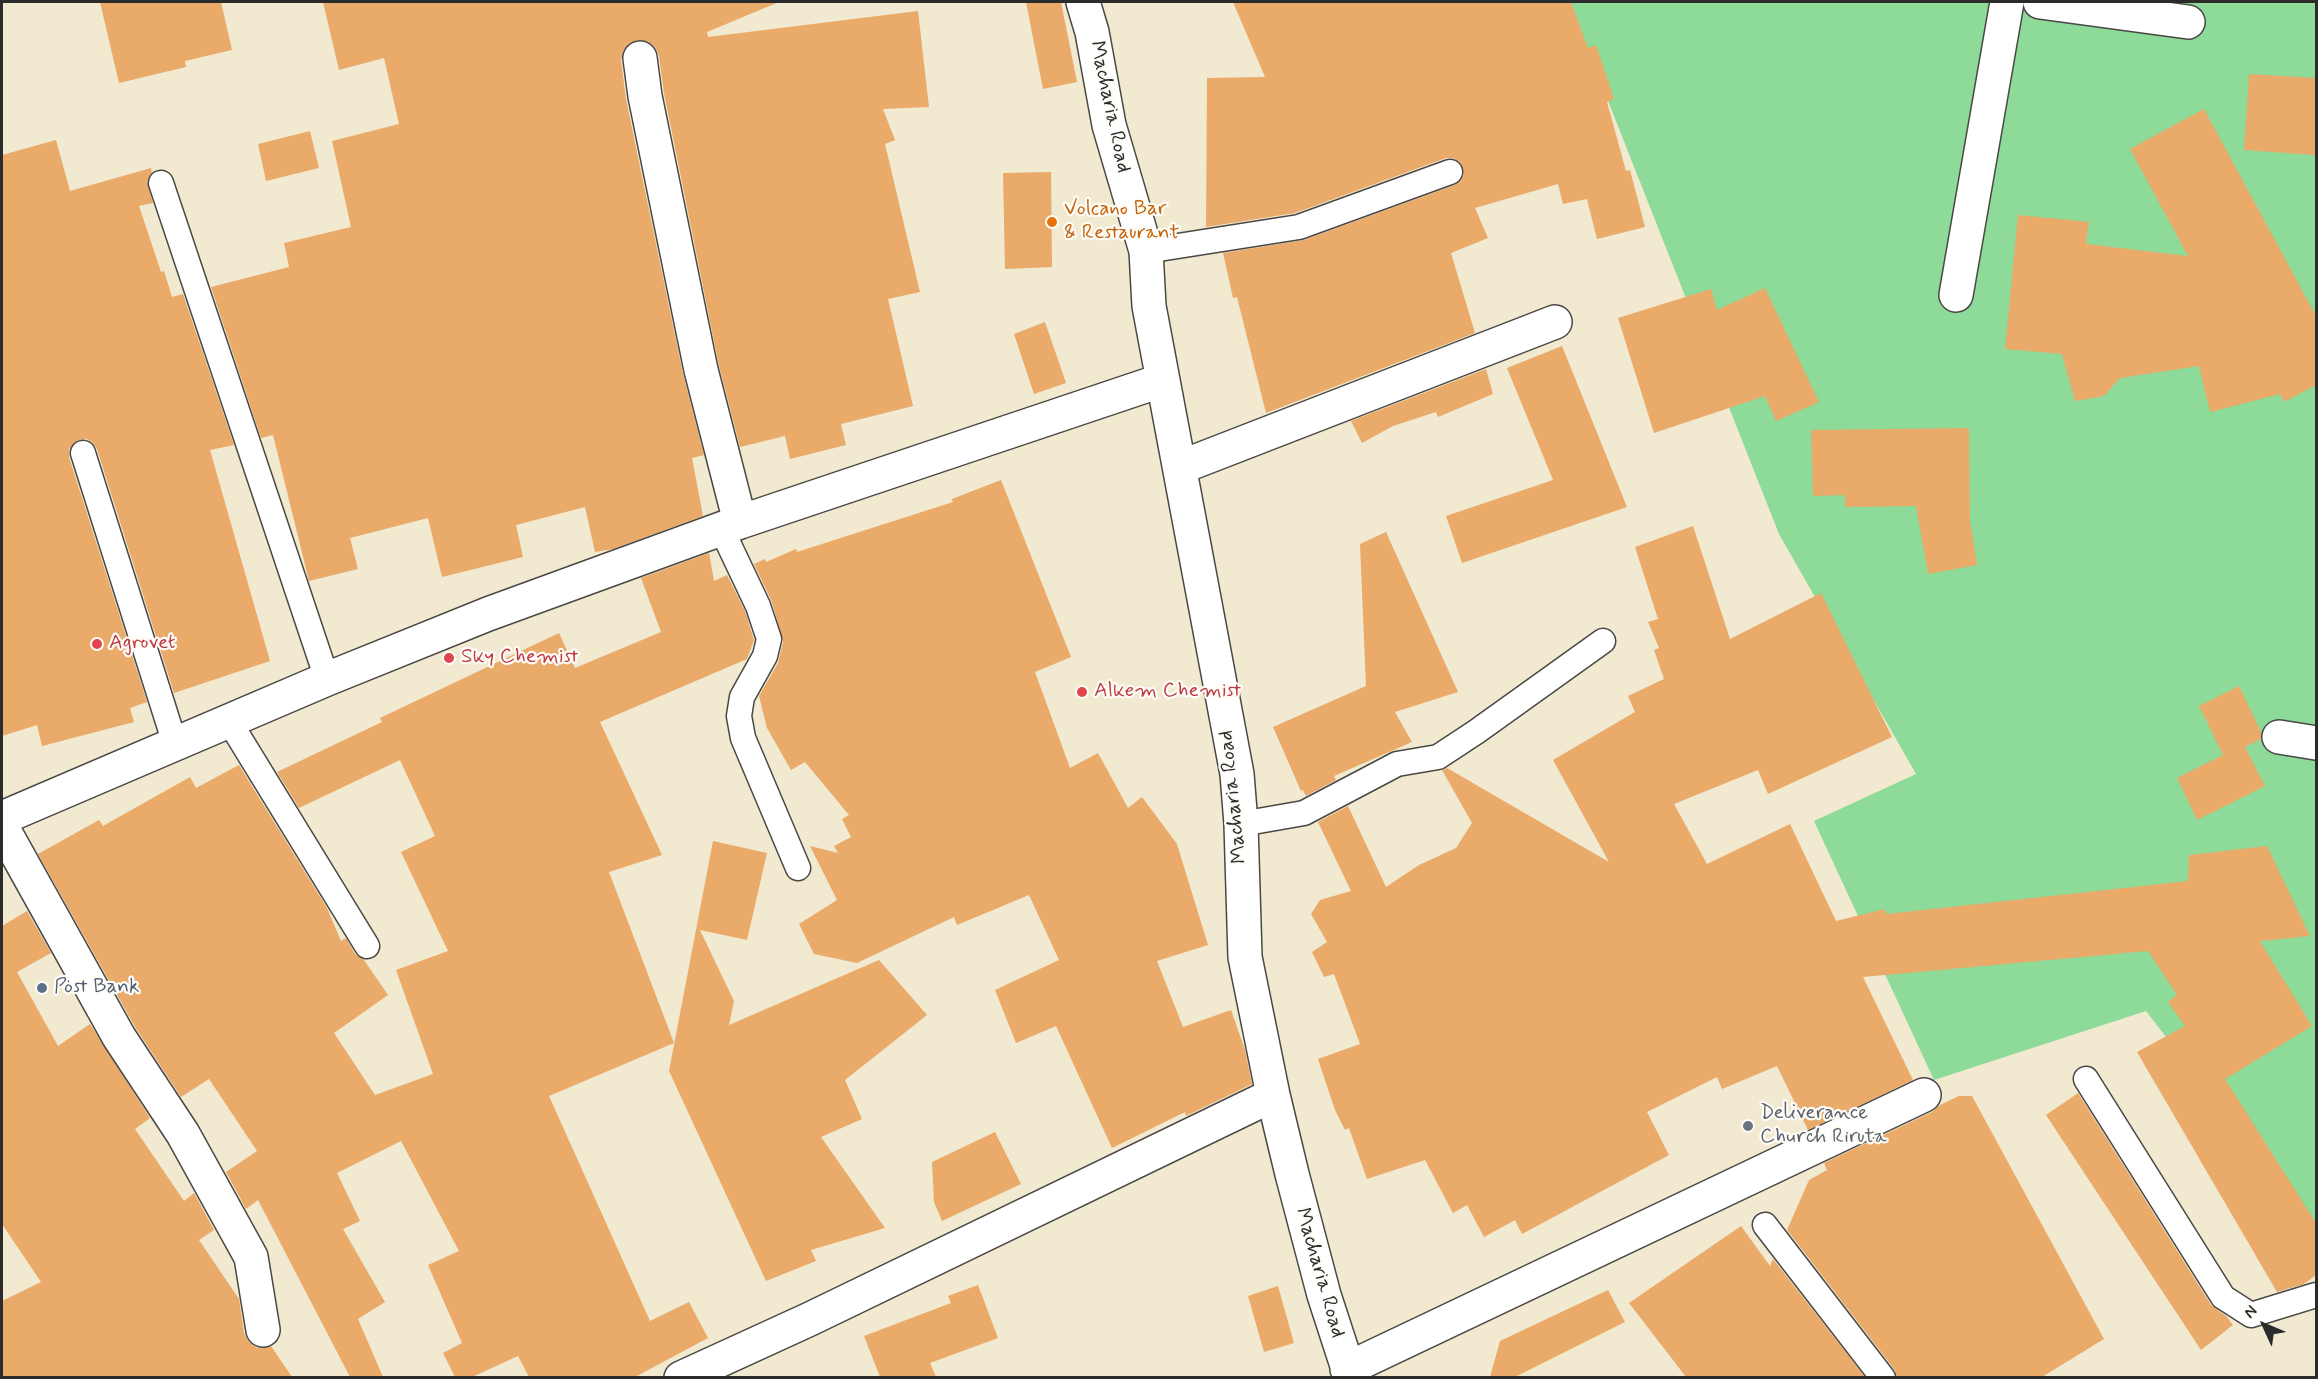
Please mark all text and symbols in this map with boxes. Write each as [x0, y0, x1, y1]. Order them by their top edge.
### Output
street label: Macharia Road [1083, 39, 1135, 175]
place label: Volcano Bar & Restaurant [1064, 197, 1179, 247]
marker: Volcano Bar & Restaurant [1045, 215, 1059, 229]
place label: Agrovet [109, 631, 176, 657]
marker: Agrovet [90, 637, 104, 651]
place label: Sky Chemist [461, 645, 578, 671]
marker: Sky Chemist [442, 651, 456, 665]
place label: Alkem Chemist [1094, 679, 1241, 705]
marker: Alkem Chemist [1075, 685, 1089, 699]
street label: Macharia Road [1214, 729, 1254, 865]
place label: Post Bank [54, 975, 139, 1001]
marker: Post Bank [35, 981, 49, 995]
place label: Deliverance Church Riruta [1760, 1101, 1887, 1151]
marker: Deliverance Church Riruta [1741, 1119, 1755, 1133]
street label: Macharia Road [1288, 1205, 1350, 1341]
north arrow [2234, 1295, 2294, 1355]
text: N [2239, 1301, 2262, 1323]

